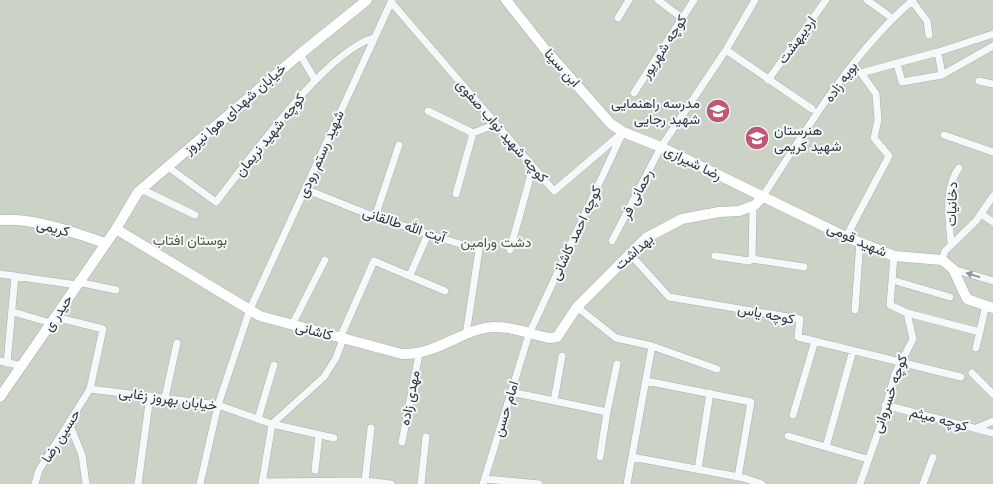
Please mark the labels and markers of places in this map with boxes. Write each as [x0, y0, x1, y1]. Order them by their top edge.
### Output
place label: مدرسه راهنمایی شهید رجایی [611, 95, 700, 128]
school or university icon: مدرسه راهنمایی شهید رجایی [705, 98, 731, 124]
place label: هنرستان شهید کریمی [774, 122, 841, 155]
school or university icon: هنرستان شهید کریمی [744, 125, 770, 151]

